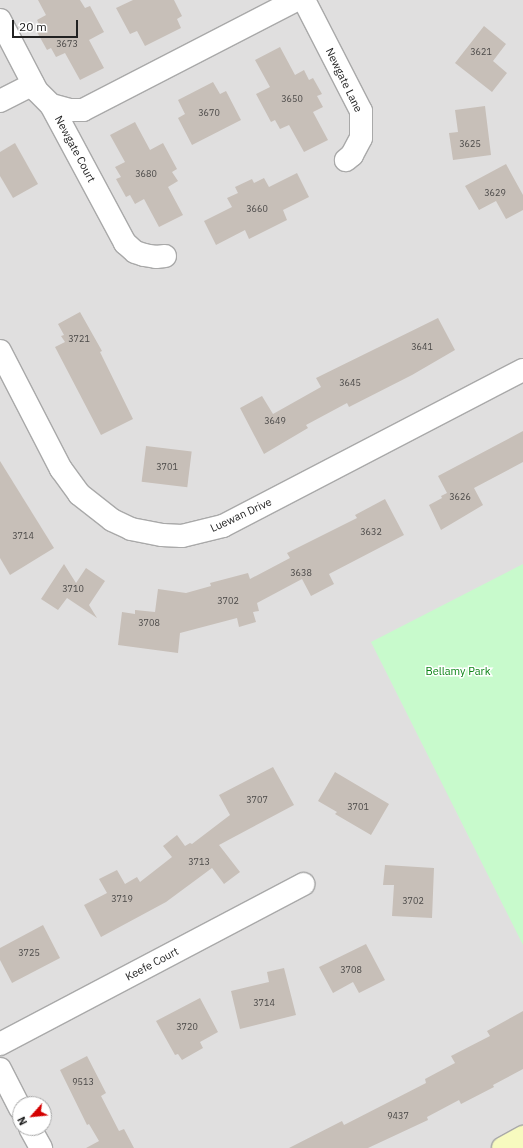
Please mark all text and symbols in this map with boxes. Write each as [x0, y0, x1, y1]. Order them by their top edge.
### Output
scale bar [14, 12, 80, 38]
text: 20 m [19, 19, 47, 34]
house number: 3673 [56, 39, 78, 49]
street label: Newgate Lane [323, 46, 365, 114]
house number: 3621 [470, 47, 492, 57]
house number: 3650 [281, 94, 303, 104]
house number: 3670 [198, 108, 220, 118]
street label: Newgate Court [52, 114, 98, 184]
house number: 3625 [459, 139, 481, 149]
house number: 3680 [135, 169, 157, 179]
house number: 3629 [484, 188, 506, 198]
house number: 3660 [246, 204, 268, 214]
house number: 3721 [68, 334, 90, 344]
house number: 3641 [411, 342, 433, 352]
house number: 3645 [339, 378, 361, 388]
house number: 3649 [264, 416, 286, 426]
house number: 3701 [156, 462, 178, 472]
house number: 3626 [449, 492, 471, 502]
street label: Luewan Drive [208, 495, 274, 535]
house number: 3632 [360, 527, 382, 537]
house number: 3714 [12, 531, 34, 541]
house number: 3638 [290, 568, 312, 578]
house number: 3710 [62, 584, 84, 594]
house number: 3702 [217, 596, 239, 606]
house number: 3708 [138, 618, 160, 628]
park label: Bellamy Park [426, 664, 490, 678]
house number: 3707 [246, 795, 268, 805]
house number: 3701 [347, 802, 369, 812]
house number: 3713 [188, 857, 210, 867]
house number: 3719 [111, 894, 133, 904]
house number: 3702 [402, 896, 424, 906]
street label: Keefe Court [123, 945, 181, 983]
house number: 3725 [18, 948, 40, 958]
house number: 3708 [340, 965, 362, 975]
house number: 3714 [253, 998, 275, 1008]
house number: 3720 [176, 1022, 198, 1032]
house number: 9513 [72, 1077, 94, 1087]
north arrow [12, 1096, 52, 1136]
house number: 9437 [387, 1111, 409, 1121]
text: N [14, 1114, 30, 1128]

